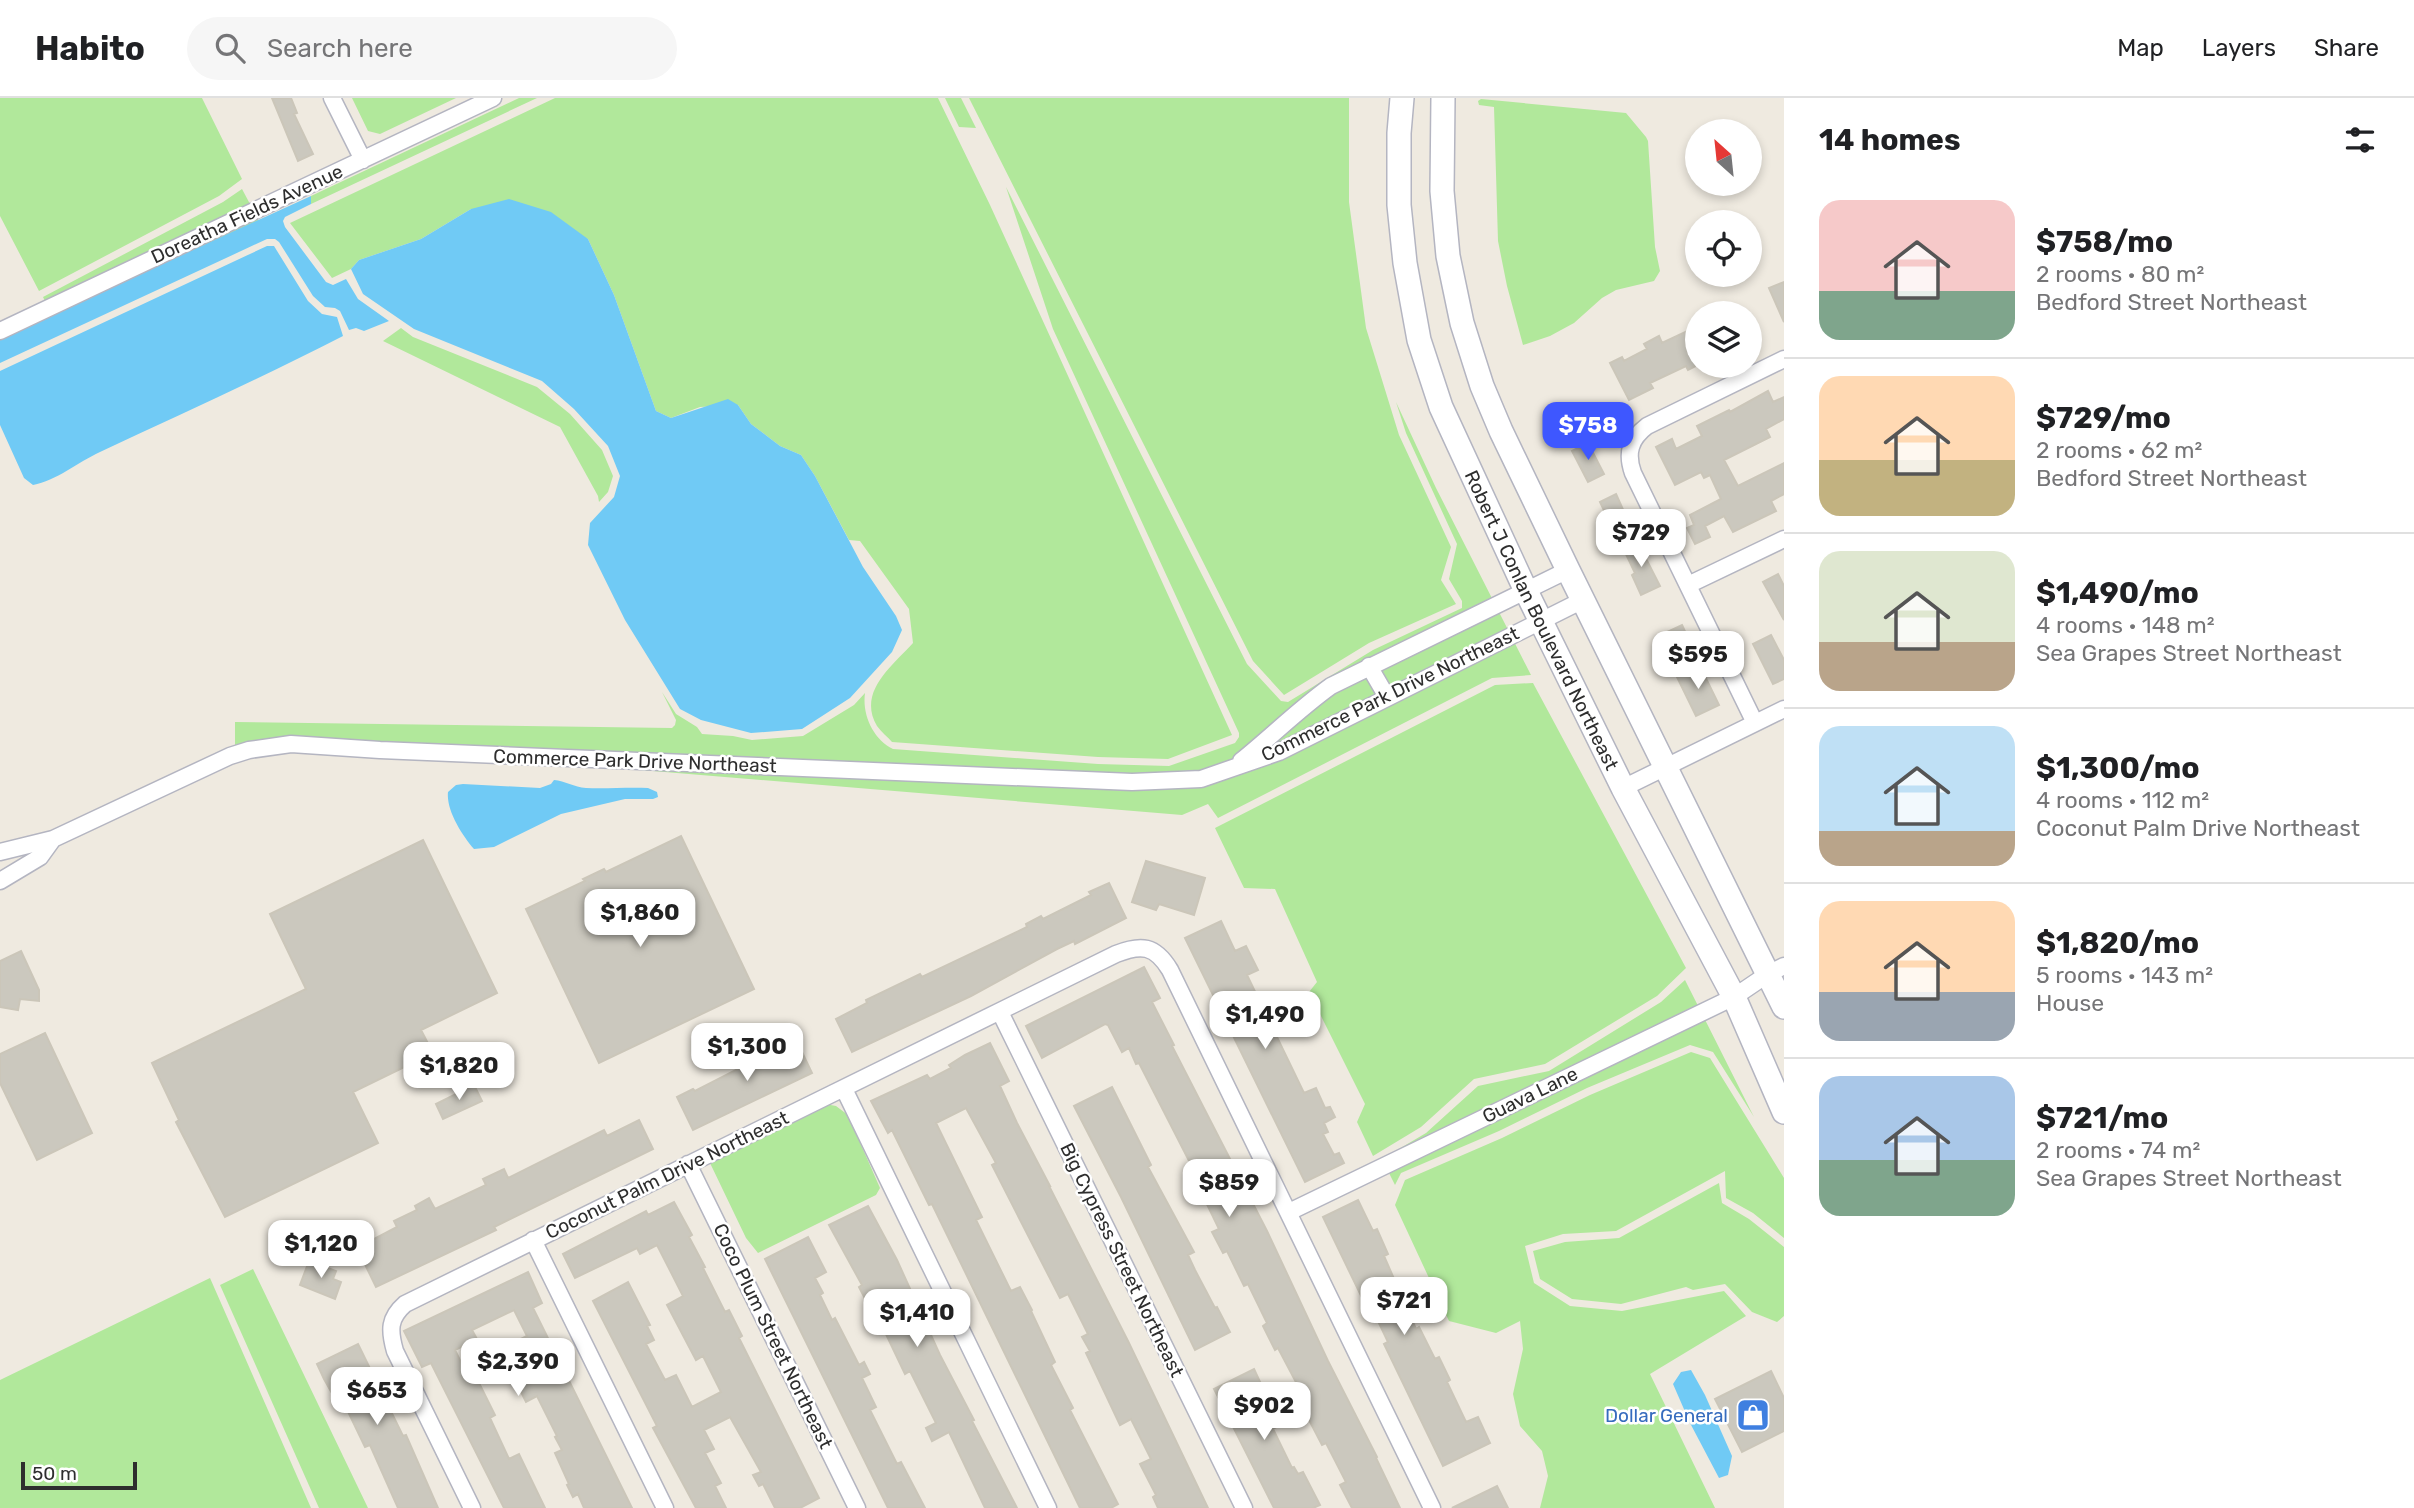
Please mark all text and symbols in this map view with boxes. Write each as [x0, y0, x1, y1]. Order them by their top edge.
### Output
search box [187, 17, 677, 80]
text: Habito [35, 29, 145, 68]
icon: search [211, 29, 249, 67]
text: Search here [267, 33, 413, 64]
text: Map [2117, 34, 2164, 62]
text: Layers [2202, 34, 2276, 62]
text: Share [2314, 34, 2379, 62]
north arrow [1685, 119, 1762, 196]
map controls [1685, 119, 1762, 378]
icon: filters [2341, 121, 2379, 159]
text: 14 homes [1819, 122, 1961, 158]
street label: Doreatha Fields Avenue [147, 159, 347, 269]
button: locate [1685, 210, 1762, 287]
text: $758/mo [2036, 224, 2173, 260]
icon: home [1875, 228, 1959, 312]
text: 2 rooms · 80 m² [2036, 260, 2204, 288]
text: Bedford Street Northeast [2036, 288, 2307, 316]
button: layers [1685, 301, 1762, 378]
text: $729/mo [2036, 400, 2171, 436]
pin: $758 [1547, 402, 1629, 462]
icon: home [1875, 404, 1959, 488]
text: $758 [1559, 411, 1617, 439]
text: 2 rooms · 62 m² [2036, 436, 2202, 464]
text: Bedford Street Northeast [2036, 464, 2307, 492]
street label: Robert J Conlan Boulevard Northeast [1460, 466, 1624, 774]
pin: $729 [1600, 510, 1682, 569]
text: $729 [1612, 518, 1670, 546]
text: $1,490/mo [2036, 575, 2199, 611]
icon: home [1875, 579, 1959, 663]
text: 4 rooms · 148 m² [2036, 611, 2215, 639]
street label: Commerce Park Drive Northeast [1257, 621, 1523, 767]
pin: $595 [1657, 632, 1739, 691]
text: Sea Grapes Street Northeast [2036, 639, 2342, 667]
text: $595 [1668, 640, 1728, 668]
street label: Commerce Park Drive Northeast [493, 745, 778, 777]
text: $1,300/mo [2036, 750, 2200, 786]
icon: home [1875, 754, 1959, 838]
text: 4 rooms · 112 m² [2036, 786, 2209, 814]
text: Coconut Palm Drive Northeast [2036, 814, 2360, 842]
pin: $1,860 [583, 890, 697, 949]
text: $1,860 [600, 898, 680, 926]
text: $1,820/mo [2036, 925, 2199, 961]
icon: home [1875, 929, 1959, 1013]
text: 5 rooms · 143 m² [2036, 961, 2213, 989]
text: House [2036, 989, 2104, 1017]
pin: $1,490 [1208, 992, 1322, 1051]
text: $1,490 [1225, 1000, 1305, 1028]
pin: $1,300 [690, 1024, 804, 1083]
text: $1,300 [707, 1032, 787, 1060]
pin: $1,820 [402, 1042, 516, 1102]
text: $1,820 [419, 1051, 499, 1079]
street label: Guava Lane [1479, 1062, 1581, 1128]
text: $721/mo [2036, 1100, 2168, 1136]
icon: home [1875, 1104, 1959, 1188]
street label: Coconut Palm Drive Northeast [542, 1106, 793, 1244]
text: 2 rooms · 74 m² [2036, 1136, 2200, 1164]
street label: Big Cypress Street Northeast [1055, 1139, 1189, 1381]
pin: $859 [1188, 1160, 1270, 1219]
text: Sea Grapes Street Northeast [2036, 1164, 2342, 1192]
text: $859 [1199, 1168, 1259, 1196]
pin: $1,120 [264, 1220, 378, 1280]
street label: Coco Plum Street Northeast [708, 1220, 838, 1453]
text: $1,120 [284, 1229, 358, 1257]
pin: $721 [1363, 1278, 1445, 1337]
text: $721 [1377, 1286, 1431, 1314]
pin: $1,410 [860, 1290, 974, 1349]
text: $1,410 [879, 1298, 955, 1326]
pin: $2,390 [461, 1338, 575, 1398]
text: $2,390 [477, 1347, 559, 1375]
pin: $653 [336, 1368, 418, 1427]
text: $653 [347, 1376, 407, 1404]
pin: $902 [1223, 1382, 1305, 1442]
text: $902 [1234, 1391, 1294, 1419]
shop icon: Dollar General [1734, 1396, 1772, 1434]
place label: Dollar General [1605, 1404, 1728, 1427]
scale bar [21, 1459, 136, 1491]
text: 50 m [32, 1462, 77, 1485]

